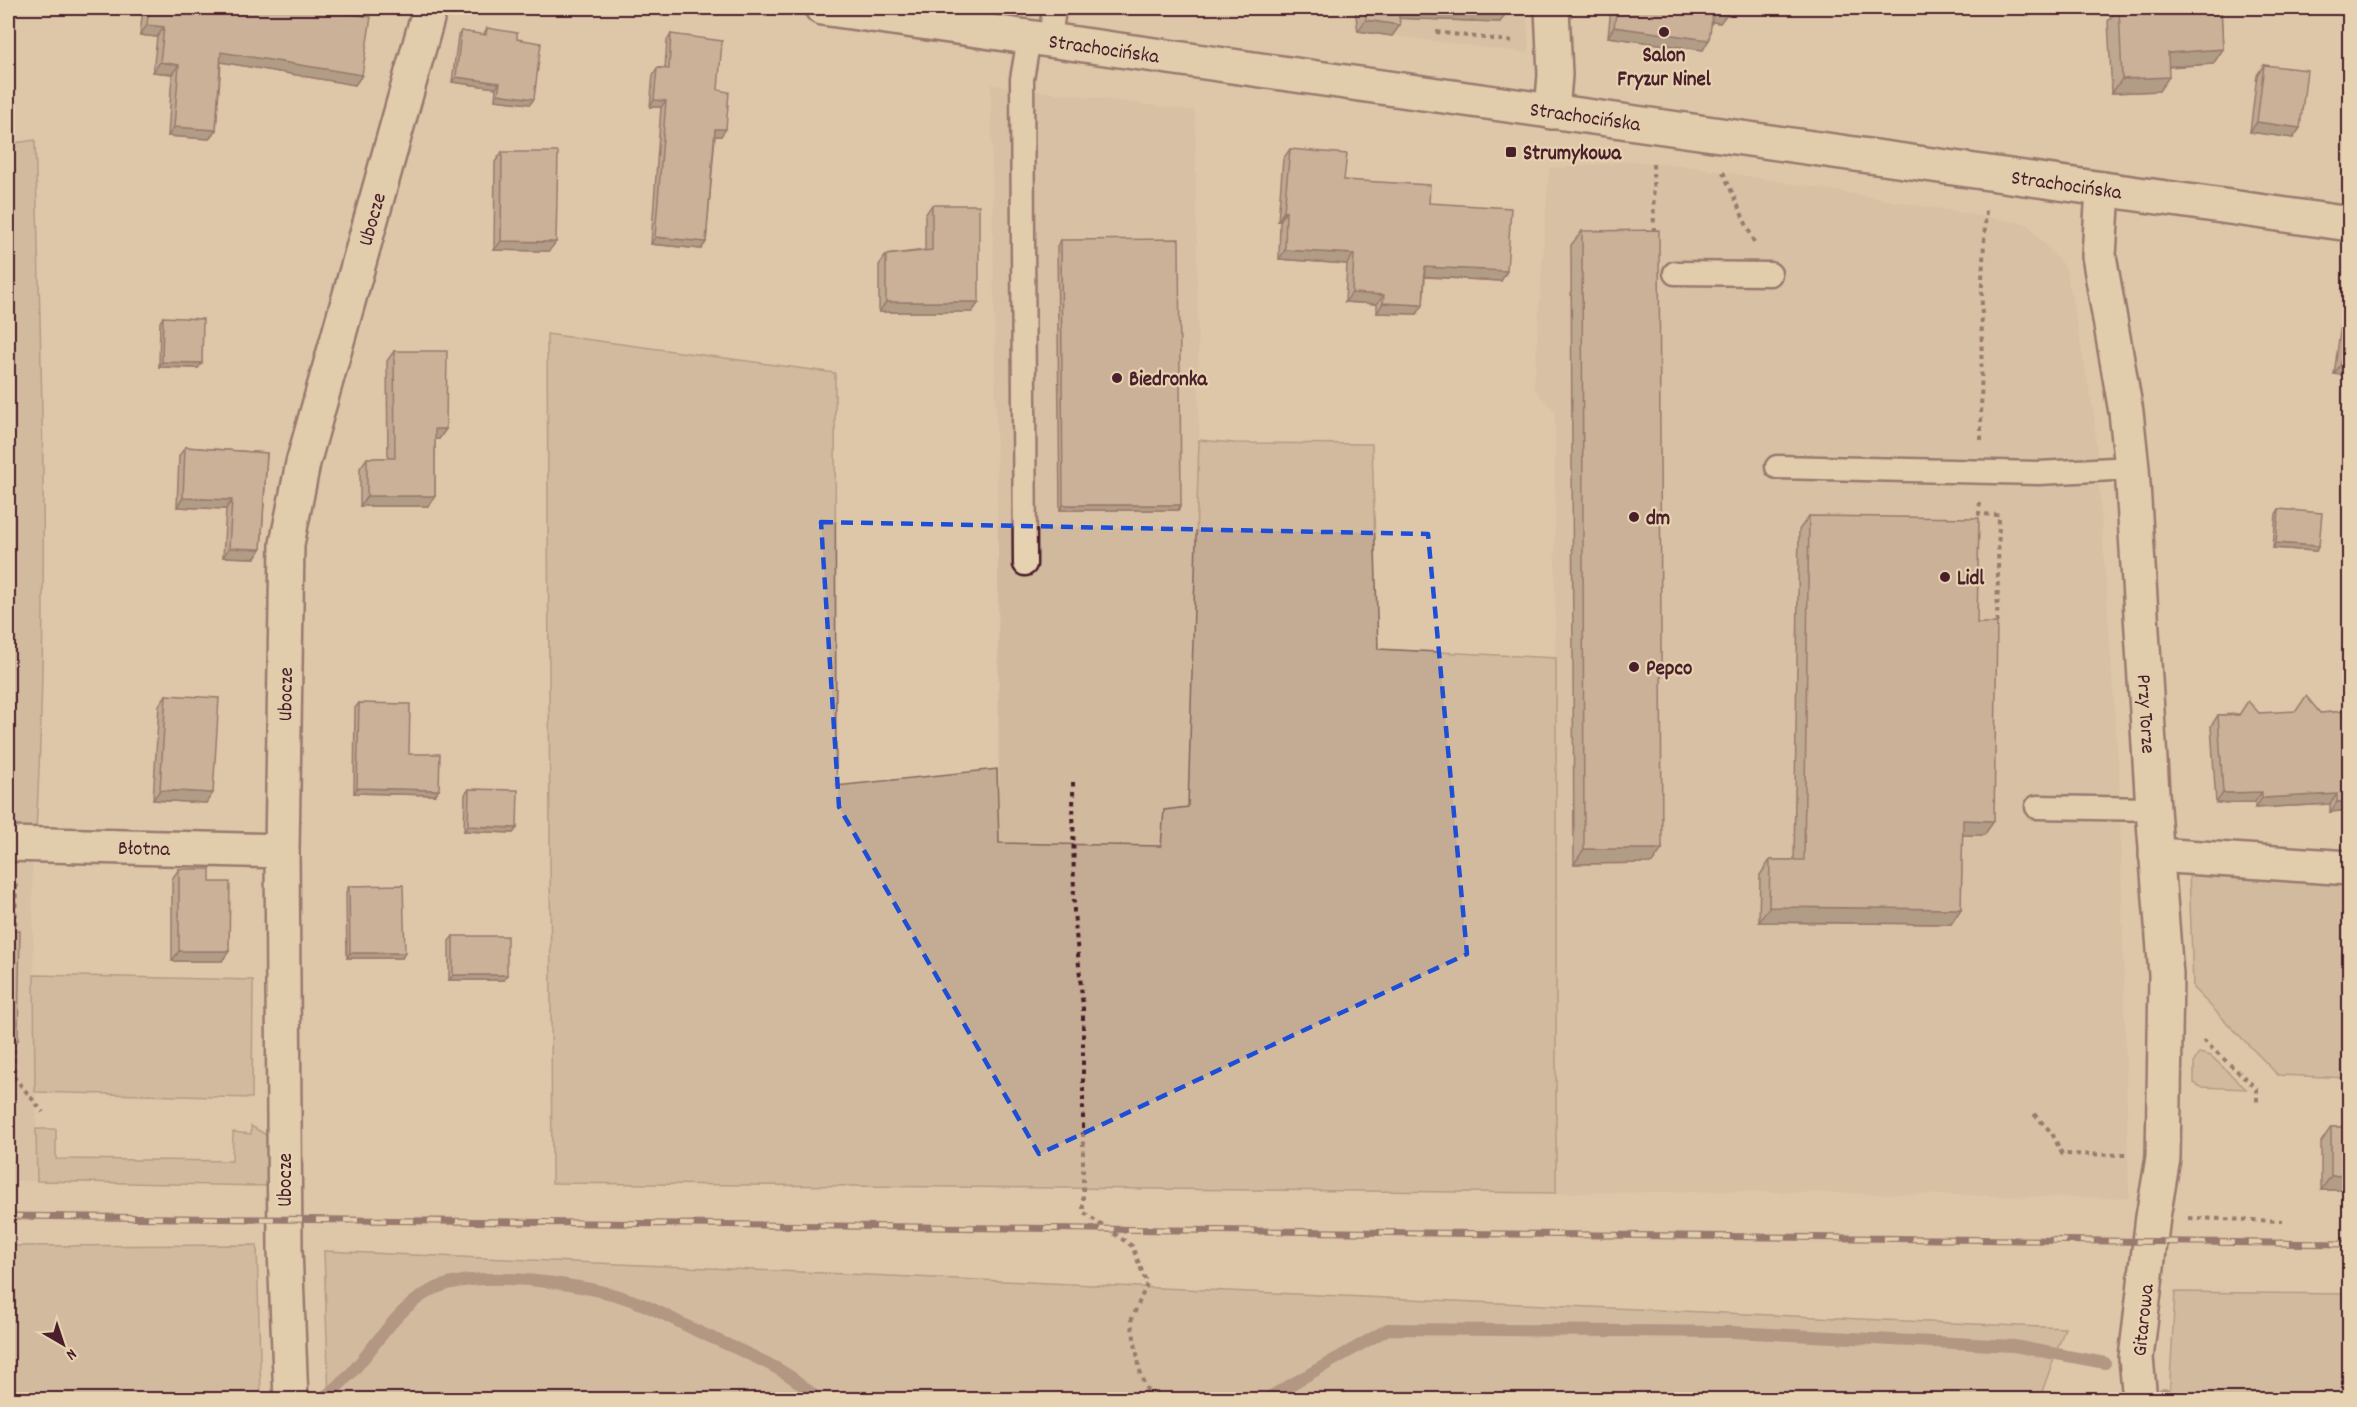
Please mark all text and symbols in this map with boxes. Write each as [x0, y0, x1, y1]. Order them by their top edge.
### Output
marker: Salon Fryzur Ninel [1657, 25, 1671, 39]
street label: Strachocińska [1047, 28, 1162, 74]
place label: Salon Fryzur Ninel [1617, 42, 1712, 96]
street label: Strachocińska [1528, 96, 1643, 142]
place label: Strumykowa [1523, 140, 1622, 170]
marker: Strumykowa [1504, 145, 1518, 159]
street label: Strachocińska [2009, 164, 2125, 210]
street label: Ubocze [352, 190, 396, 250]
place label: Biedronka [1129, 366, 1208, 396]
marker: Biedronka [1110, 371, 1124, 385]
place label: dm [1646, 505, 1670, 535]
marker: dm [1627, 510, 1641, 524]
place label: Lidl [1957, 565, 1985, 595]
marker: Lidl [1938, 570, 1952, 584]
place label: Pepco [1646, 655, 1692, 685]
marker: Pepco [1627, 660, 1641, 674]
street label: Ubocze [272, 667, 303, 722]
street label: Przy Torze [2127, 673, 2162, 755]
street label: Błotna [118, 835, 171, 866]
street label: Ubocze [272, 1153, 302, 1207]
street label: Gitarowa [2126, 1282, 2164, 1358]
north arrow [33, 1314, 93, 1374]
text: N [60, 1342, 81, 1365]

